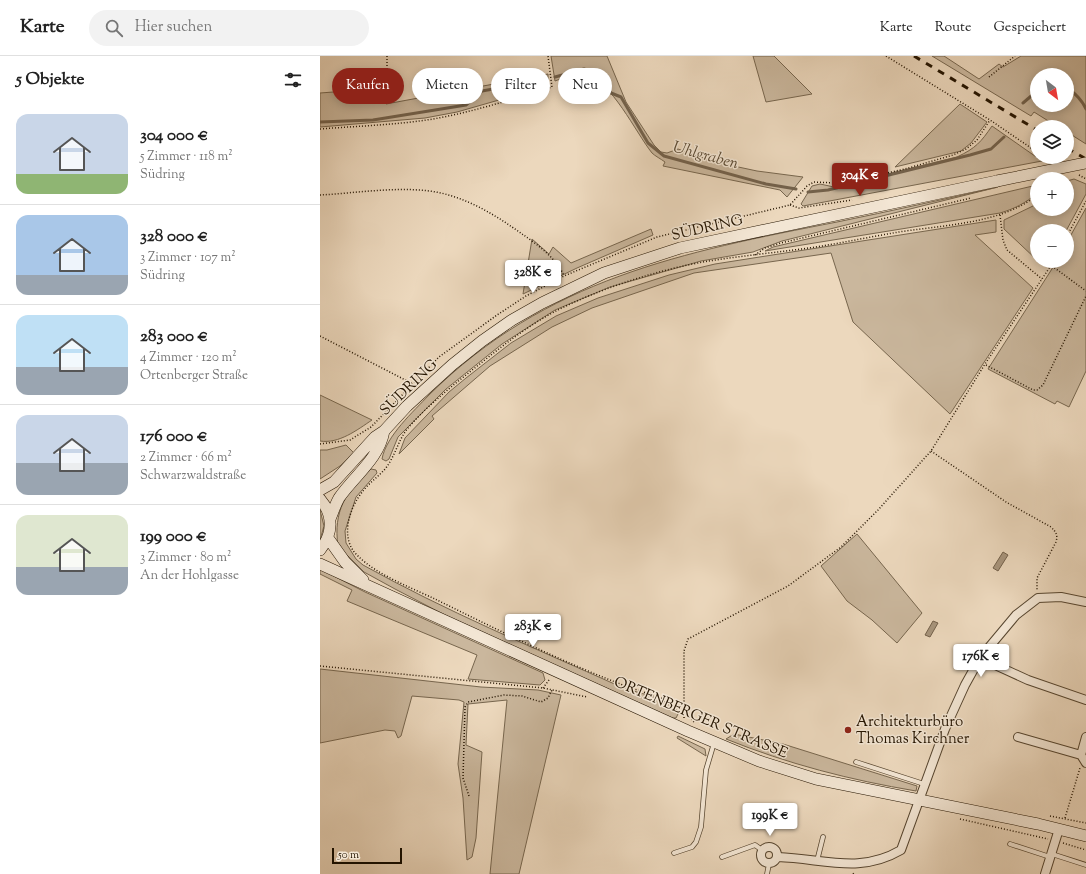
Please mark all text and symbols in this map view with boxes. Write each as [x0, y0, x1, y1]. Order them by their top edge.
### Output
search box [89, 10, 369, 46]
text: Karte [20, 14, 65, 41]
icon: search [103, 17, 125, 39]
text: Hier suchen [135, 17, 212, 38]
text: Karte [880, 18, 913, 38]
text: Route [935, 18, 971, 38]
text: Gespeichert [993, 18, 1066, 38]
text: 5 Objekte [16, 68, 85, 92]
chip: Kaufen [332, 68, 404, 104]
chip: Mieten [412, 68, 483, 104]
chip: Filter [491, 68, 550, 104]
chip: Neu [558, 68, 612, 104]
north arrow [1030, 68, 1074, 112]
map controls [1030, 68, 1074, 268]
icon: filters [282, 69, 304, 91]
button: layers [1030, 120, 1074, 164]
text: 304 000 € [140, 124, 208, 148]
icon: home [48, 130, 96, 178]
water label: Uhlgraben [670, 137, 741, 176]
text: 5 Zimmer · 118 m² [140, 148, 233, 166]
pin: 304K € [827, 163, 893, 197]
text: Südring [140, 166, 185, 184]
text: 304K € [841, 167, 879, 185]
button: + [1030, 172, 1074, 216]
street label: SÜDRING [669, 209, 745, 247]
button: − [1030, 224, 1074, 268]
text: 328 000 € [140, 225, 208, 249]
icon: home [48, 231, 96, 279]
text: 3 Zimmer · 107 m² [140, 249, 236, 267]
pin: 328K € [500, 260, 566, 294]
text: 328K € [514, 264, 552, 282]
text: Südring [140, 267, 185, 285]
text: 283 000 € [140, 325, 208, 349]
icon: home [48, 331, 96, 379]
text: 4 Zimmer · 120 m² [140, 349, 237, 367]
street label: SÜDRING [375, 354, 443, 421]
text: Ortenberger Straße [140, 367, 248, 385]
text: 176 000 € [140, 425, 207, 449]
icon: home [48, 431, 96, 479]
text: 2 Zimmer · 66 m² [140, 449, 232, 467]
text: Schwarzwaldstraße [140, 467, 246, 485]
text: 199 000 € [140, 525, 207, 549]
icon: home [48, 531, 96, 579]
text: 3 Zimmer · 80 m² [140, 549, 231, 567]
text: An der Hohlgasse [140, 567, 239, 585]
pin: 283K € [500, 614, 566, 648]
text: 283K € [514, 618, 552, 636]
pin: 176K € [948, 644, 1014, 678]
text: 176K € [962, 648, 1000, 666]
street label: ORTENBERGER STRASSE [610, 672, 791, 765]
place label: Architekturbüro Thomas Kirchner [856, 712, 970, 750]
marker: Architekturbüro Thomas Kirchner [843, 725, 853, 735]
pin: 199K € [737, 803, 803, 837]
text: 199K € [751, 807, 789, 825]
scale bar [332, 846, 402, 865]
text: 50 m [338, 847, 359, 863]

